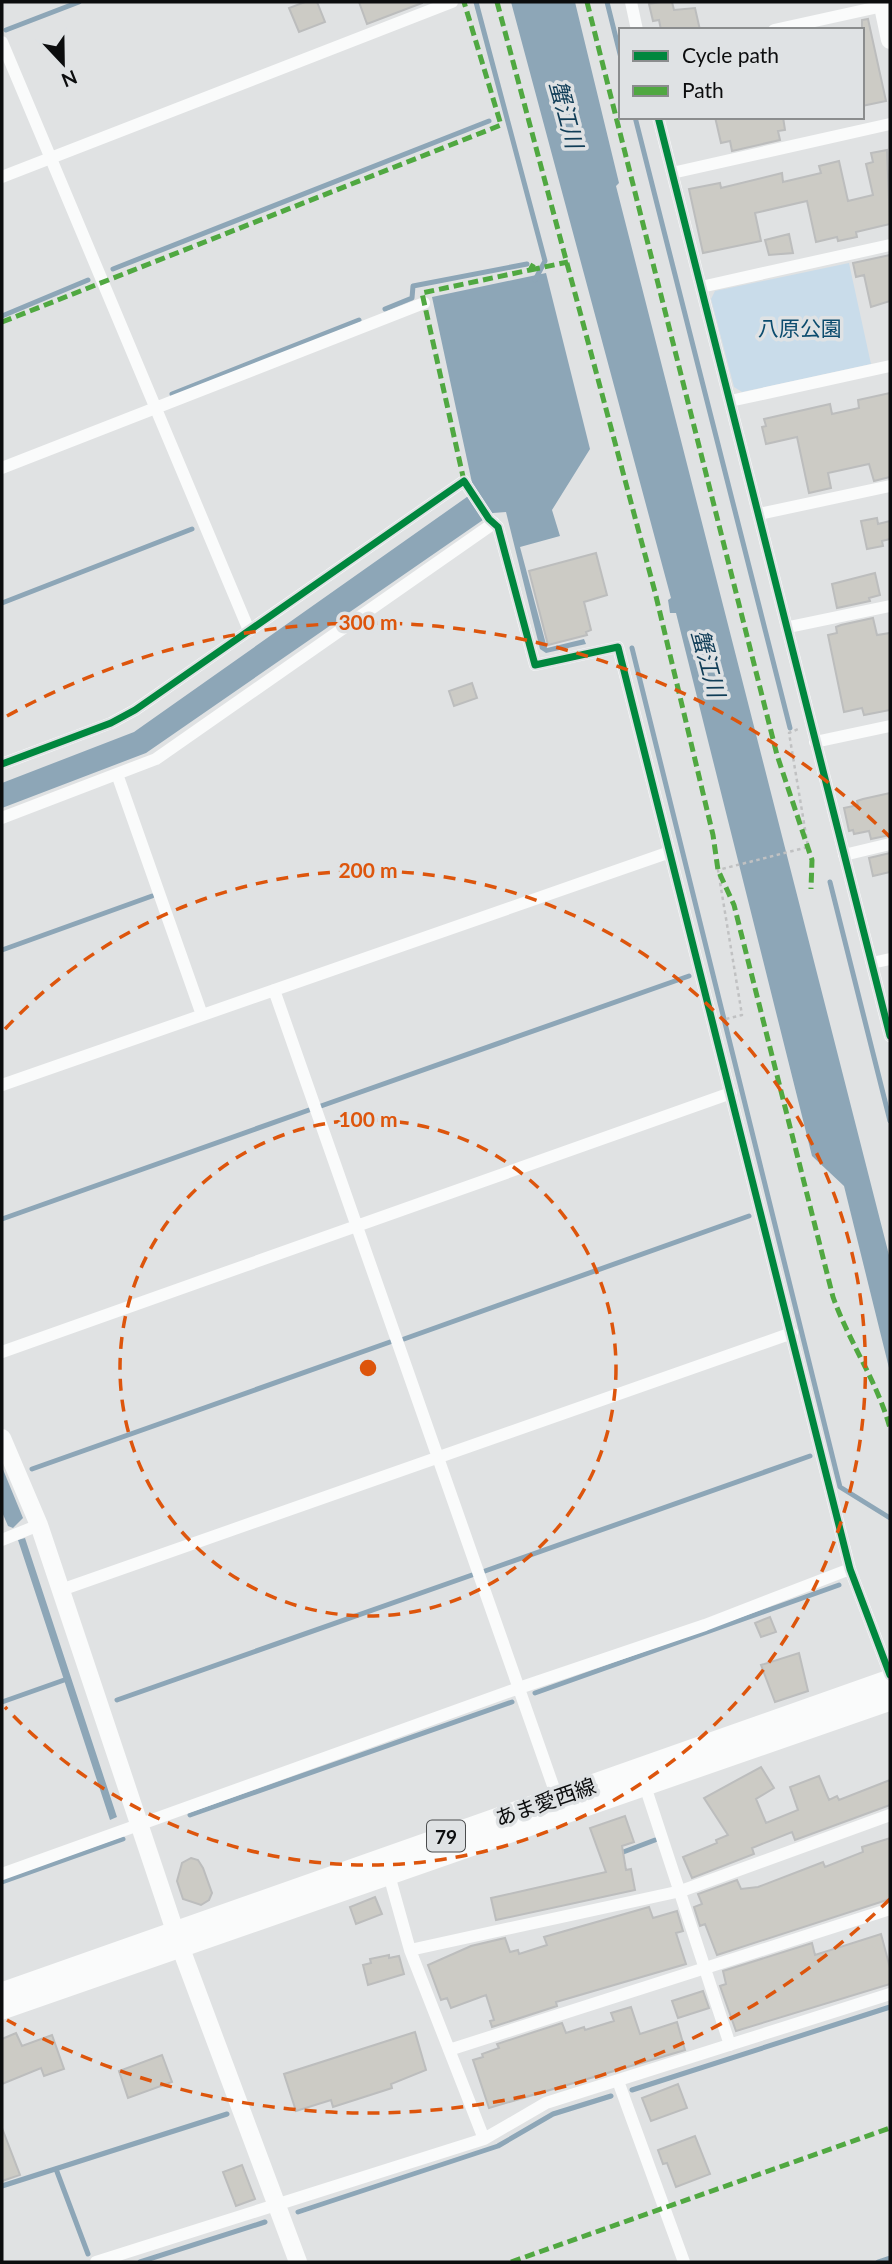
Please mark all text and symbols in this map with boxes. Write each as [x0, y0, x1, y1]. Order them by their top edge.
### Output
north arrow [28, 28, 98, 98]
legend [619, 28, 864, 119]
text: Cycle path [682, 42, 779, 67]
text: N [58, 66, 81, 93]
water label: 蟹江川 [545, 77, 590, 154]
text: Path [682, 77, 724, 102]
park label: 八原公園 [758, 315, 842, 340]
text: 300 m [338, 609, 398, 634]
water label: 蟹江川 [687, 626, 732, 703]
text: 200 m [338, 857, 398, 882]
text: 100 m [338, 1106, 398, 1131]
centre of rings [356, 1356, 380, 1380]
street label: あま愛西線 [491, 1772, 599, 1830]
road number: 79 [427, 1820, 465, 1852]

